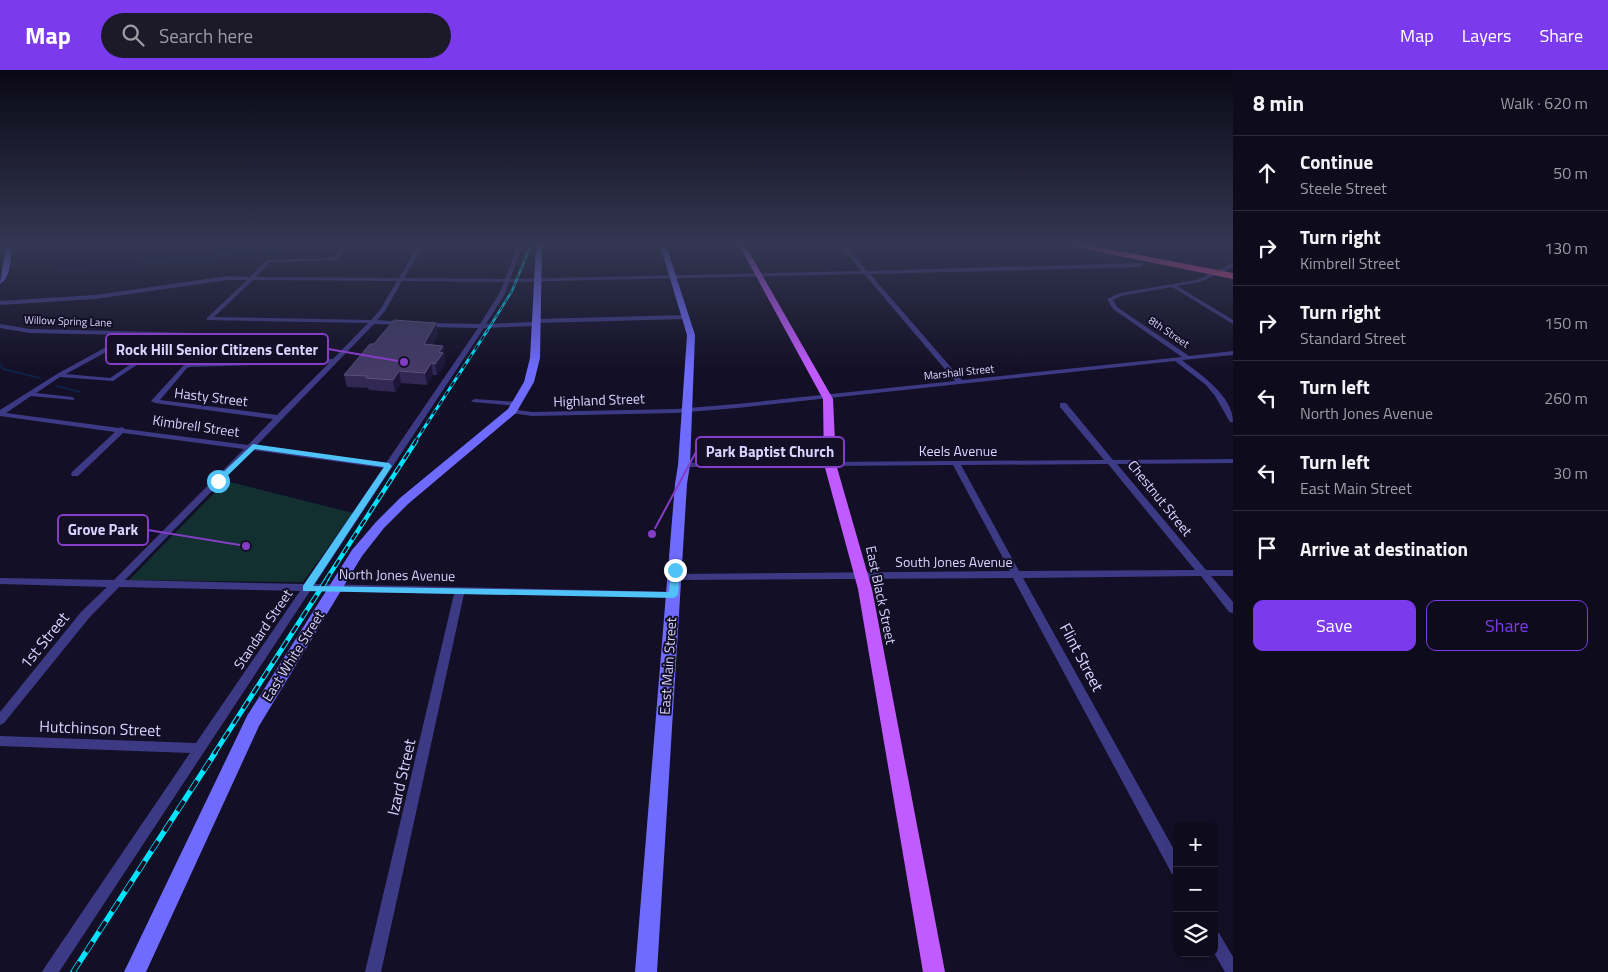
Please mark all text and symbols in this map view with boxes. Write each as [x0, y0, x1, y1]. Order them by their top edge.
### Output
search box [101, 13, 451, 58]
text: Map [25, 17, 71, 53]
icon: search [119, 21, 147, 49]
text: Search here [159, 21, 253, 50]
text: Map [1400, 22, 1434, 49]
text: Layers [1462, 22, 1511, 49]
text: Share [1539, 22, 1583, 49]
text: 8 min [1253, 87, 1304, 119]
text: Walk · 620 m [1500, 91, 1588, 115]
text: Continue [1300, 147, 1373, 176]
icon: ahead [1253, 159, 1281, 187]
text: 50 m [1553, 161, 1588, 185]
text: Steele Street [1300, 176, 1387, 200]
text: Turn right [1300, 222, 1381, 251]
icon: right [1253, 234, 1281, 262]
text: 130 m [1544, 236, 1588, 260]
text: Kimbrell Street [1300, 251, 1400, 275]
text: Turn right [1300, 297, 1381, 326]
icon: right [1253, 309, 1281, 337]
street label: Willow Spring Lane [24, 311, 113, 331]
text: 150 m [1544, 311, 1588, 335]
street label: 8th Street [1145, 312, 1193, 352]
text: Standard Street [1300, 326, 1406, 350]
callout: Rock Hill Senior Citizens Center [106, 334, 328, 364]
text: Rock Hill Senior Citizens Center [116, 338, 319, 361]
street label: Marshall Street [923, 360, 995, 384]
text: Turn left [1300, 372, 1370, 401]
street label: Hasty Street [173, 382, 249, 411]
icon: left [1253, 384, 1281, 412]
text: 260 m [1544, 386, 1588, 410]
street label: Highland Street [553, 387, 645, 412]
text: North Jones Avenue [1300, 401, 1433, 425]
street label: Kimbrell Street [151, 409, 241, 442]
callout: Park Baptist Church [696, 437, 844, 467]
text: Park Baptist Church [706, 440, 834, 463]
street label: Keels Avenue [919, 440, 997, 461]
text: Turn left [1300, 447, 1370, 476]
street label: Chestnut Street [1123, 455, 1198, 540]
icon: left [1253, 459, 1281, 487]
text: 30 m [1553, 461, 1588, 485]
route start [207, 470, 230, 493]
text: East Main Street [1300, 476, 1412, 500]
callout: Grove Park [58, 515, 148, 545]
text: Grove Park [68, 518, 139, 541]
icon: arrive [1253, 534, 1281, 562]
text: Arrive at destination [1300, 534, 1468, 563]
street label: East Black Street [861, 544, 902, 646]
street label: South Jones Avenue [895, 551, 1013, 572]
route end [664, 559, 687, 582]
street label: North Jones Avenue [339, 563, 455, 586]
street label: Standard Street [228, 584, 297, 673]
button: Save [1253, 600, 1416, 651]
button: Share [1426, 600, 1588, 651]
street label: 1st Street [14, 606, 75, 674]
street label: East White Street [256, 606, 329, 705]
street label: East Main Street [654, 616, 681, 715]
street label: Flint Street [1054, 618, 1110, 696]
street label: Hutchinson Street [39, 714, 162, 742]
street label: Izard Street [381, 736, 422, 818]
map controls [1173, 822, 1218, 957]
button: + [1173, 822, 1218, 867]
button: − [1173, 867, 1218, 912]
button: layers [1173, 912, 1218, 957]

